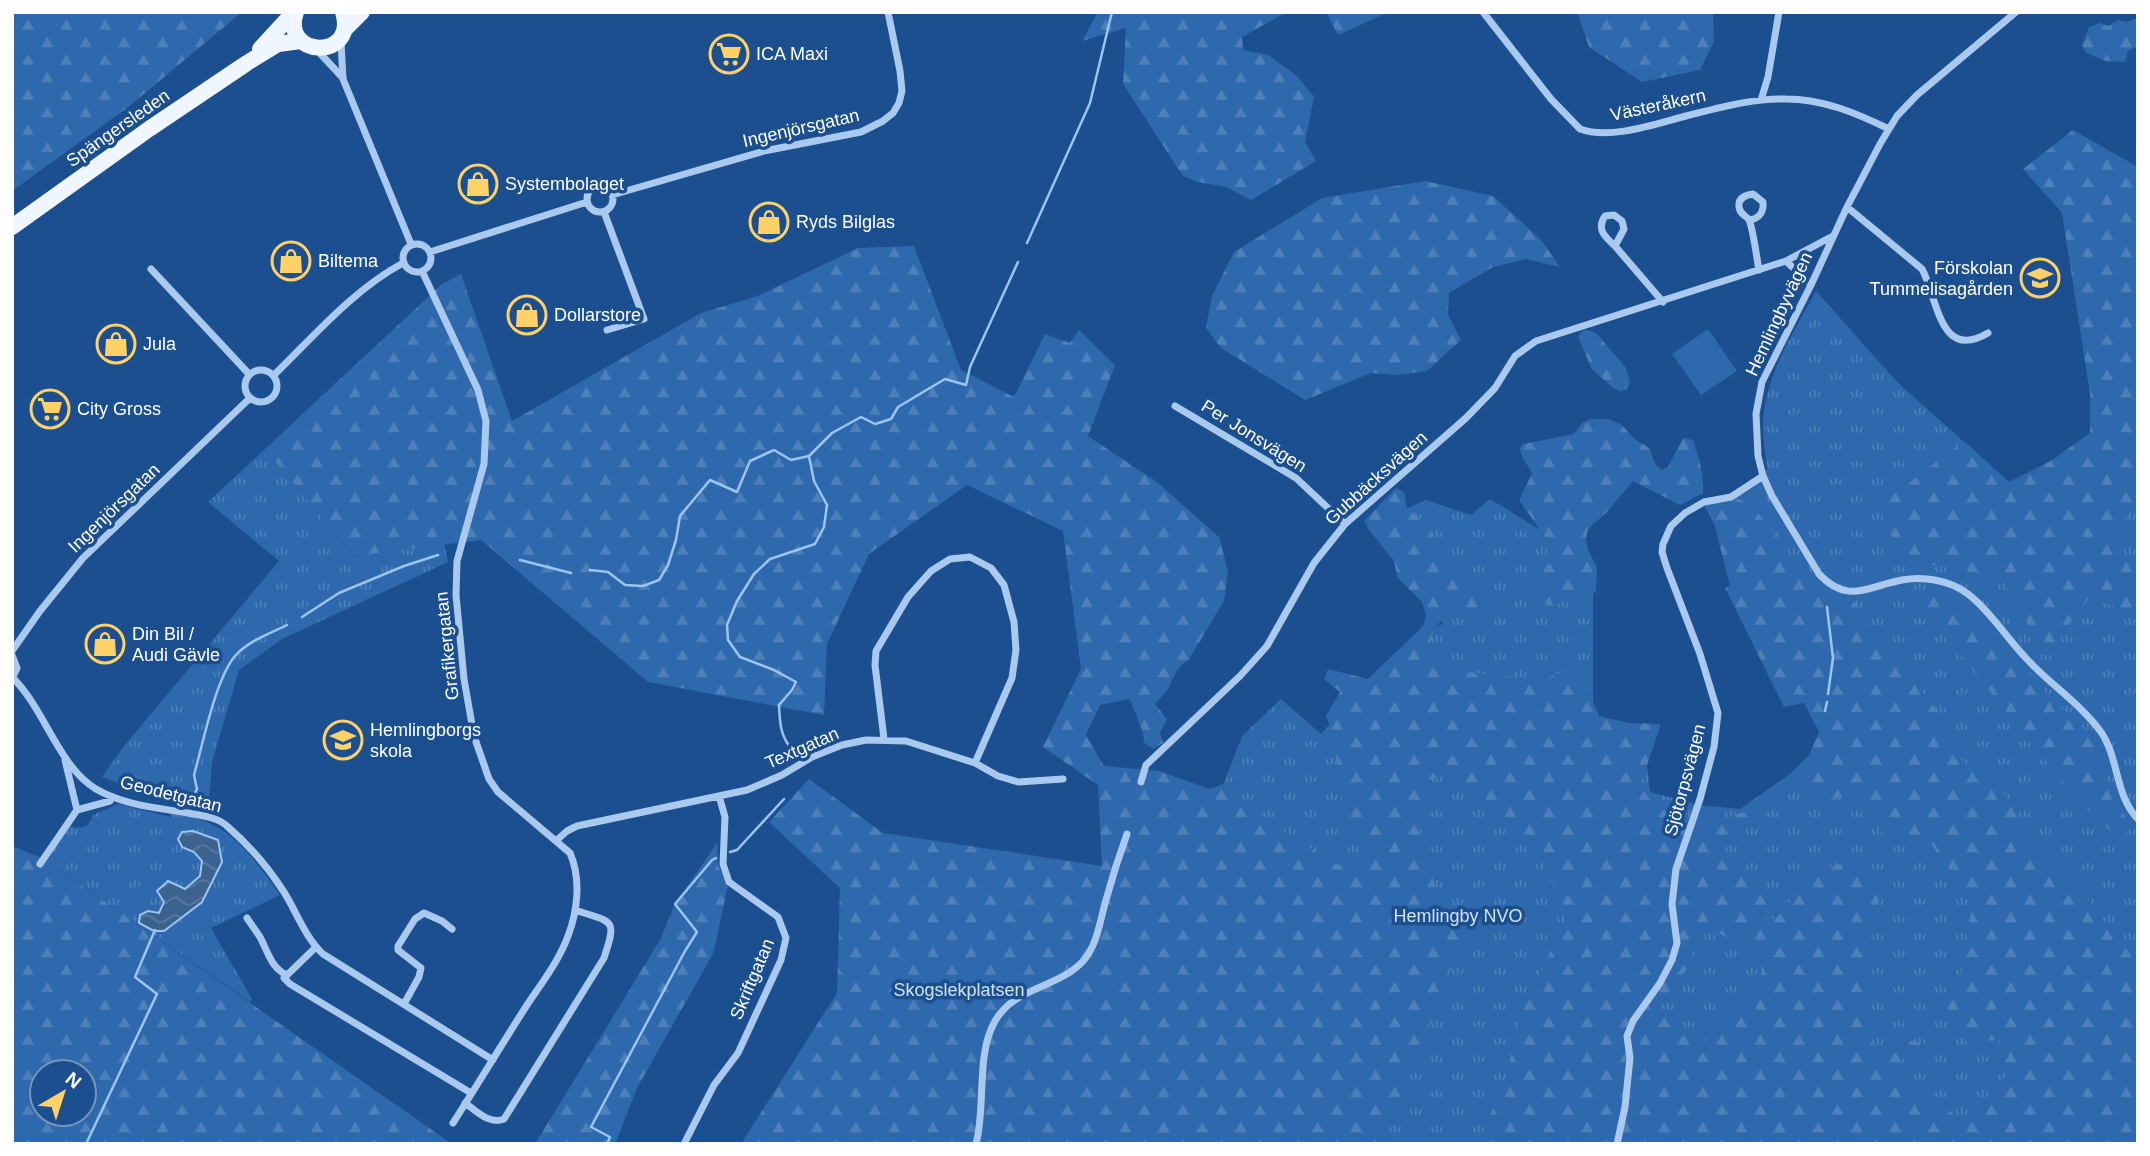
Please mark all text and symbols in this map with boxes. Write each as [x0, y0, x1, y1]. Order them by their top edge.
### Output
supermarket icon: ICA Maxi [708, 33, 750, 75]
place label: ICA Maxi [756, 44, 828, 64]
street label: Spängersleden [63, 85, 173, 171]
street label: Västeråkern [1608, 85, 1708, 125]
street label: Ingenjörsgatan [741, 105, 861, 151]
shop icon: Systembolaget [457, 163, 499, 205]
place label: Systembolaget [505, 174, 624, 194]
shop icon: Ryds Bilglas [748, 201, 790, 243]
place label: Ryds Bilglas [796, 212, 895, 232]
shop icon: Biltema [270, 240, 312, 282]
street label: Hemlingbyvägen [1742, 249, 1816, 379]
place label: Biltema [318, 251, 379, 271]
school or university icon: Förskolan Tummelisagården [2019, 257, 2061, 299]
place label: Förskolan Tummelisagården [1870, 258, 2013, 299]
shop icon: Dollarstore [506, 294, 548, 336]
place label: Dollarstore [554, 305, 641, 325]
shop icon: Jula [95, 323, 137, 365]
place label: Jula [143, 334, 177, 354]
supermarket icon: City Gross [29, 388, 71, 430]
street label: Per Jonsvägen [1198, 396, 1310, 476]
place label: City Gross [77, 399, 161, 419]
street label: Gubbäcksvägen [1321, 427, 1431, 529]
street label: Ingenjörsgatan [64, 459, 164, 557]
street label: Grafikergatan [431, 591, 463, 701]
shop icon: Din Bil / Audi Gävle [84, 623, 126, 665]
place label: Din Bil / Audi Gävle [132, 624, 220, 665]
school or university icon: Hemlingborgs skola [322, 719, 364, 761]
place label: Hemlingborgs skola [370, 720, 481, 761]
street label: Sjötorpsvägen [1660, 722, 1710, 838]
street label: Textgatan [762, 723, 842, 773]
street label: Geodetgatan [118, 772, 224, 816]
park label: Hemlingby NVO [1393, 906, 1523, 926]
street label: Skriftgatan [726, 935, 778, 1023]
park label: Skogslekplatsen [893, 980, 1025, 1000]
north arrow [28, 1058, 98, 1128]
text: N [61, 1068, 85, 1093]

